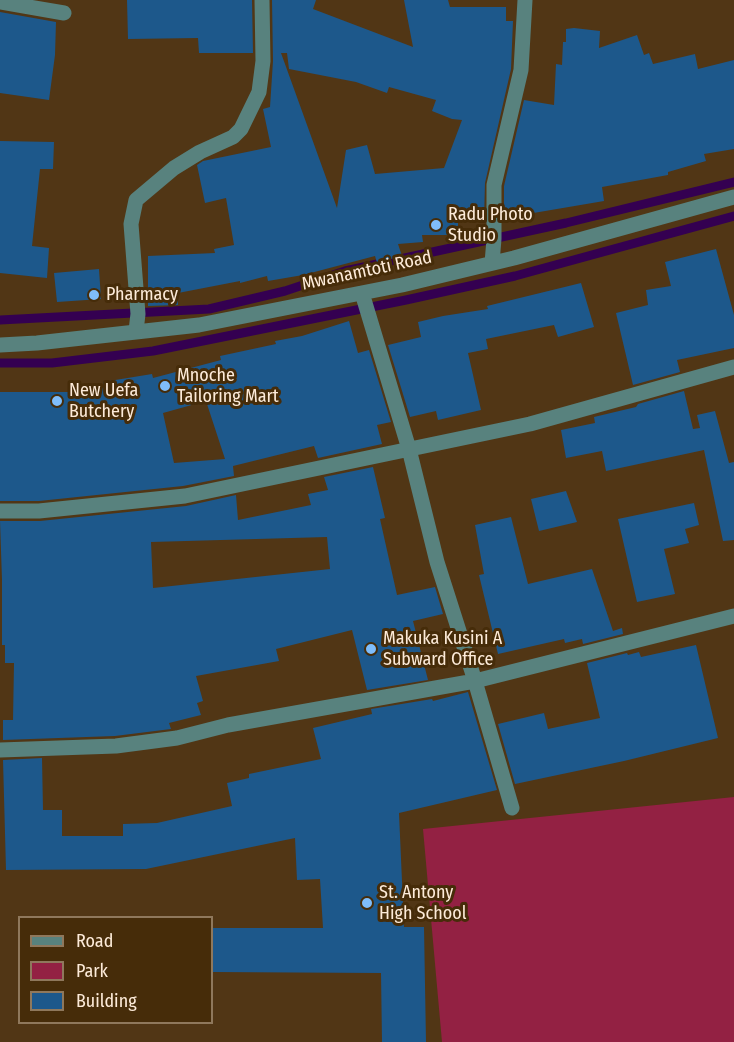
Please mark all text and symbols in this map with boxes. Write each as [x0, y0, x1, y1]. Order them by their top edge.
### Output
place label: Radu Photo Studio [448, 204, 533, 246]
marker: Radu Photo Studio [429, 218, 443, 232]
street label: Mwanamtoti Road [300, 247, 434, 295]
place label: Pharmacy [106, 284, 178, 306]
marker: Pharmacy [87, 288, 101, 302]
place label: Mnoche Tailoring Mart [177, 365, 279, 407]
marker: Mnoche Tailoring Mart [158, 379, 172, 393]
place label: New Uefa Butchery [69, 380, 138, 422]
marker: New Uefa Butchery [50, 394, 64, 408]
place label: Makuka Kusini A Subward Office [383, 628, 502, 670]
marker: Makuka Kusini A Subward Office [364, 642, 378, 656]
place label: St. Antony High School [379, 882, 466, 924]
marker: St. Antony High School [360, 896, 374, 910]
legend [18, 916, 213, 1024]
text: Road [76, 930, 113, 952]
text: Park [76, 960, 108, 982]
text: Building [76, 990, 137, 1012]

